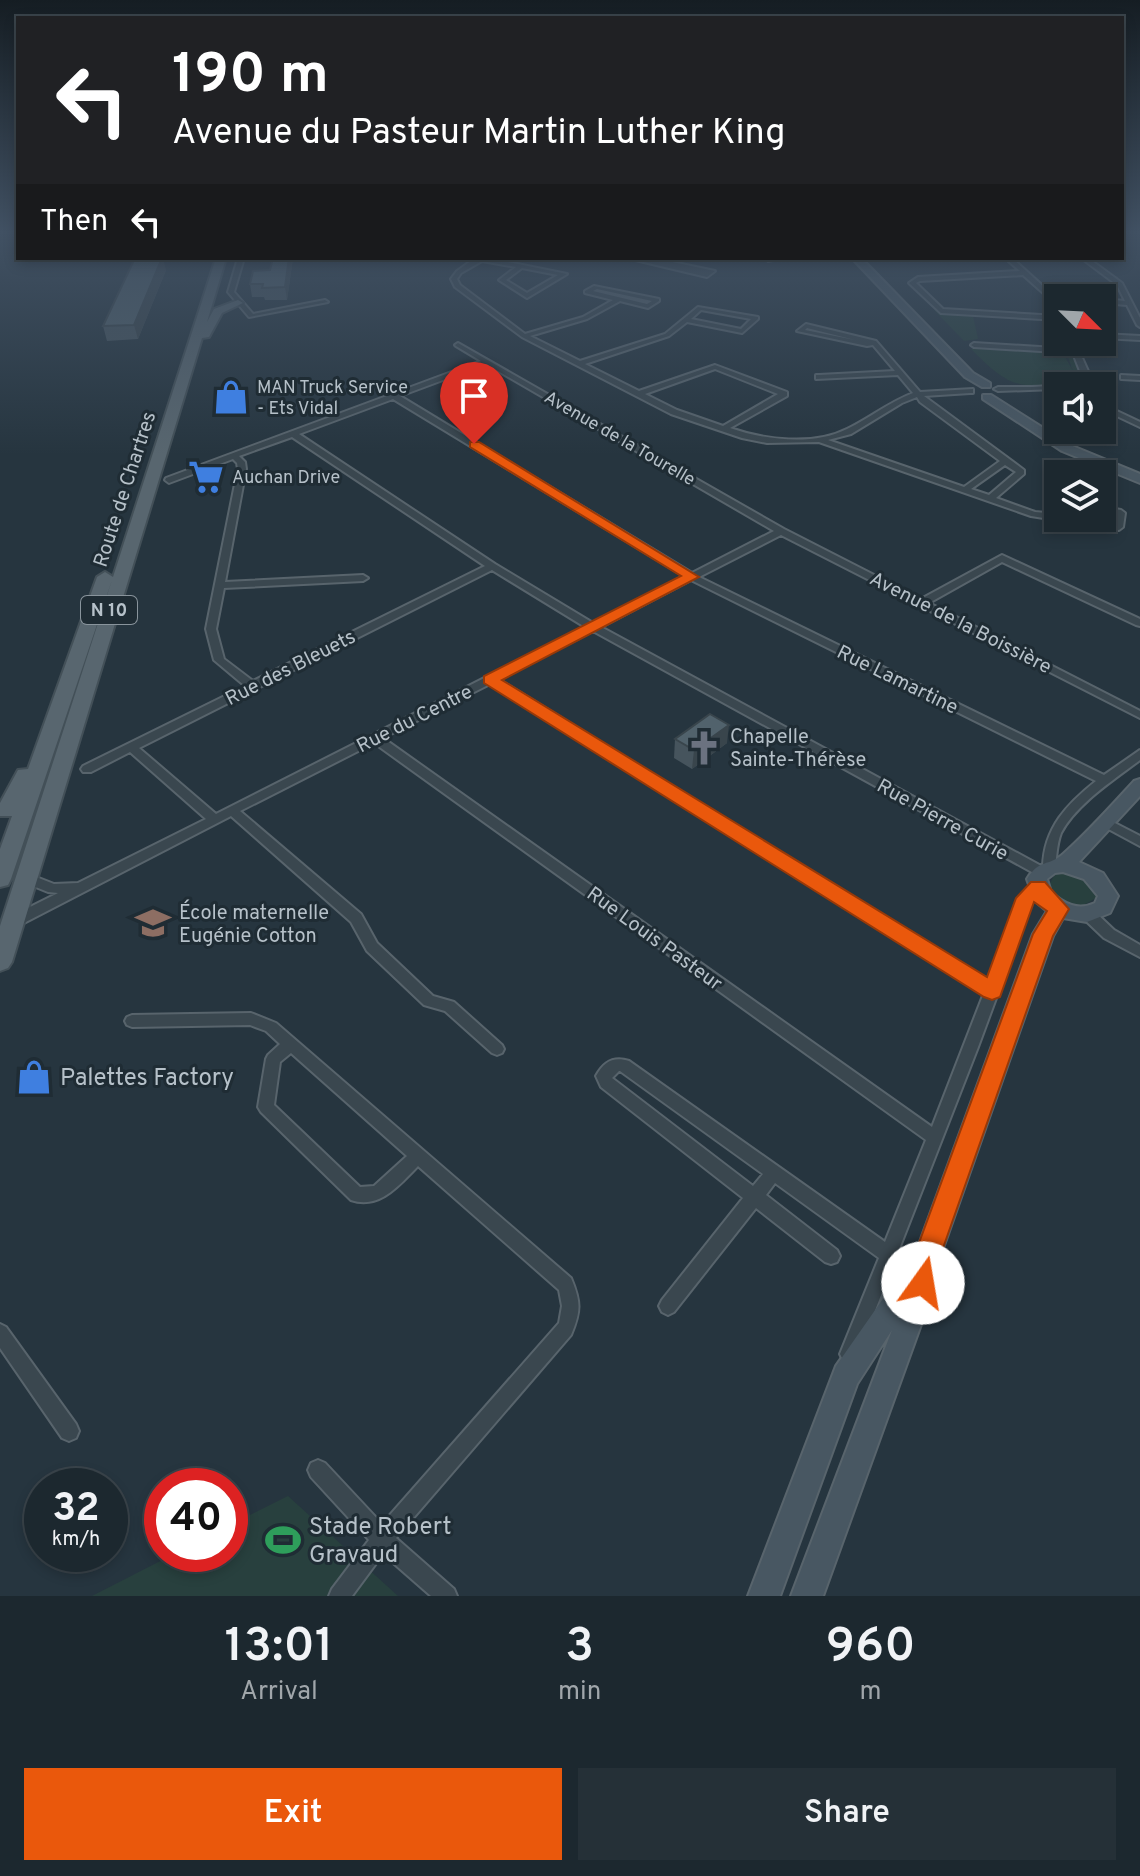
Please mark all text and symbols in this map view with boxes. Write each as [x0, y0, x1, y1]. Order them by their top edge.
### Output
text: 190 m [172, 42, 329, 112]
icon: left [40, 48, 144, 152]
text: Avenue du Pasteur Martin Luther King [172, 111, 786, 157]
icon: left [124, 200, 168, 244]
text: Then [40, 204, 108, 241]
north arrow [1044, 284, 1116, 356]
map controls [1044, 284, 1116, 532]
pin [440, 362, 508, 444]
button: sound [1044, 372, 1116, 444]
icon: arrive [452, 374, 496, 418]
place label: MAN Truck Service - Ets Vidal [257, 377, 408, 421]
shop icon: MAN Truck Service - Ets Vidal [212, 378, 250, 416]
street label: Avenue de la Tourelle [540, 387, 699, 492]
street label: Route de Chartres [89, 409, 163, 571]
supermarket icon: Auchan Drive [187, 458, 225, 496]
button: layers [1044, 460, 1116, 532]
place label: Auchan Drive [232, 467, 340, 490]
street label: Avenue de la Boissière [865, 567, 1055, 681]
road number: N 10 [81, 596, 137, 624]
street label: Rue des Bleuets [221, 625, 361, 713]
street label: Rue Lamartine [832, 640, 962, 721]
street label: Rue du Centre [353, 679, 477, 760]
place label: Chapelle Sainte-Thérèse [730, 725, 866, 774]
church icon: Chapelle Sainte-Thérèse [685, 729, 723, 767]
street label: Rue Pierre Curie [872, 774, 1012, 868]
street label: Rue Louis Pasteur [581, 882, 727, 998]
place label: École maternelle Eugénie Cotton [179, 899, 329, 950]
school or university icon: École maternelle Eugénie Cotton [134, 904, 172, 942]
shop icon: Palettes Factory [15, 1058, 53, 1096]
place label: Palettes Factory [60, 1064, 234, 1094]
position arrow [881, 1241, 965, 1325]
speed limit sign: 40 [144, 1468, 248, 1572]
text: 32 [52, 1485, 100, 1535]
place label: Stade Robert Gravaud [309, 1513, 452, 1571]
sports icon: Stade Robert Gravaud [264, 1521, 302, 1559]
text: km/h [52, 1527, 100, 1553]
text: 13:01 [224, 1618, 334, 1678]
text: 3 [565, 1618, 594, 1678]
text: 960 [826, 1618, 915, 1678]
text: Arrival [240, 1676, 318, 1709]
text: min [558, 1676, 601, 1709]
text: m [860, 1676, 882, 1709]
button: Exit [24, 1768, 562, 1860]
button: Share [578, 1768, 1116, 1860]

